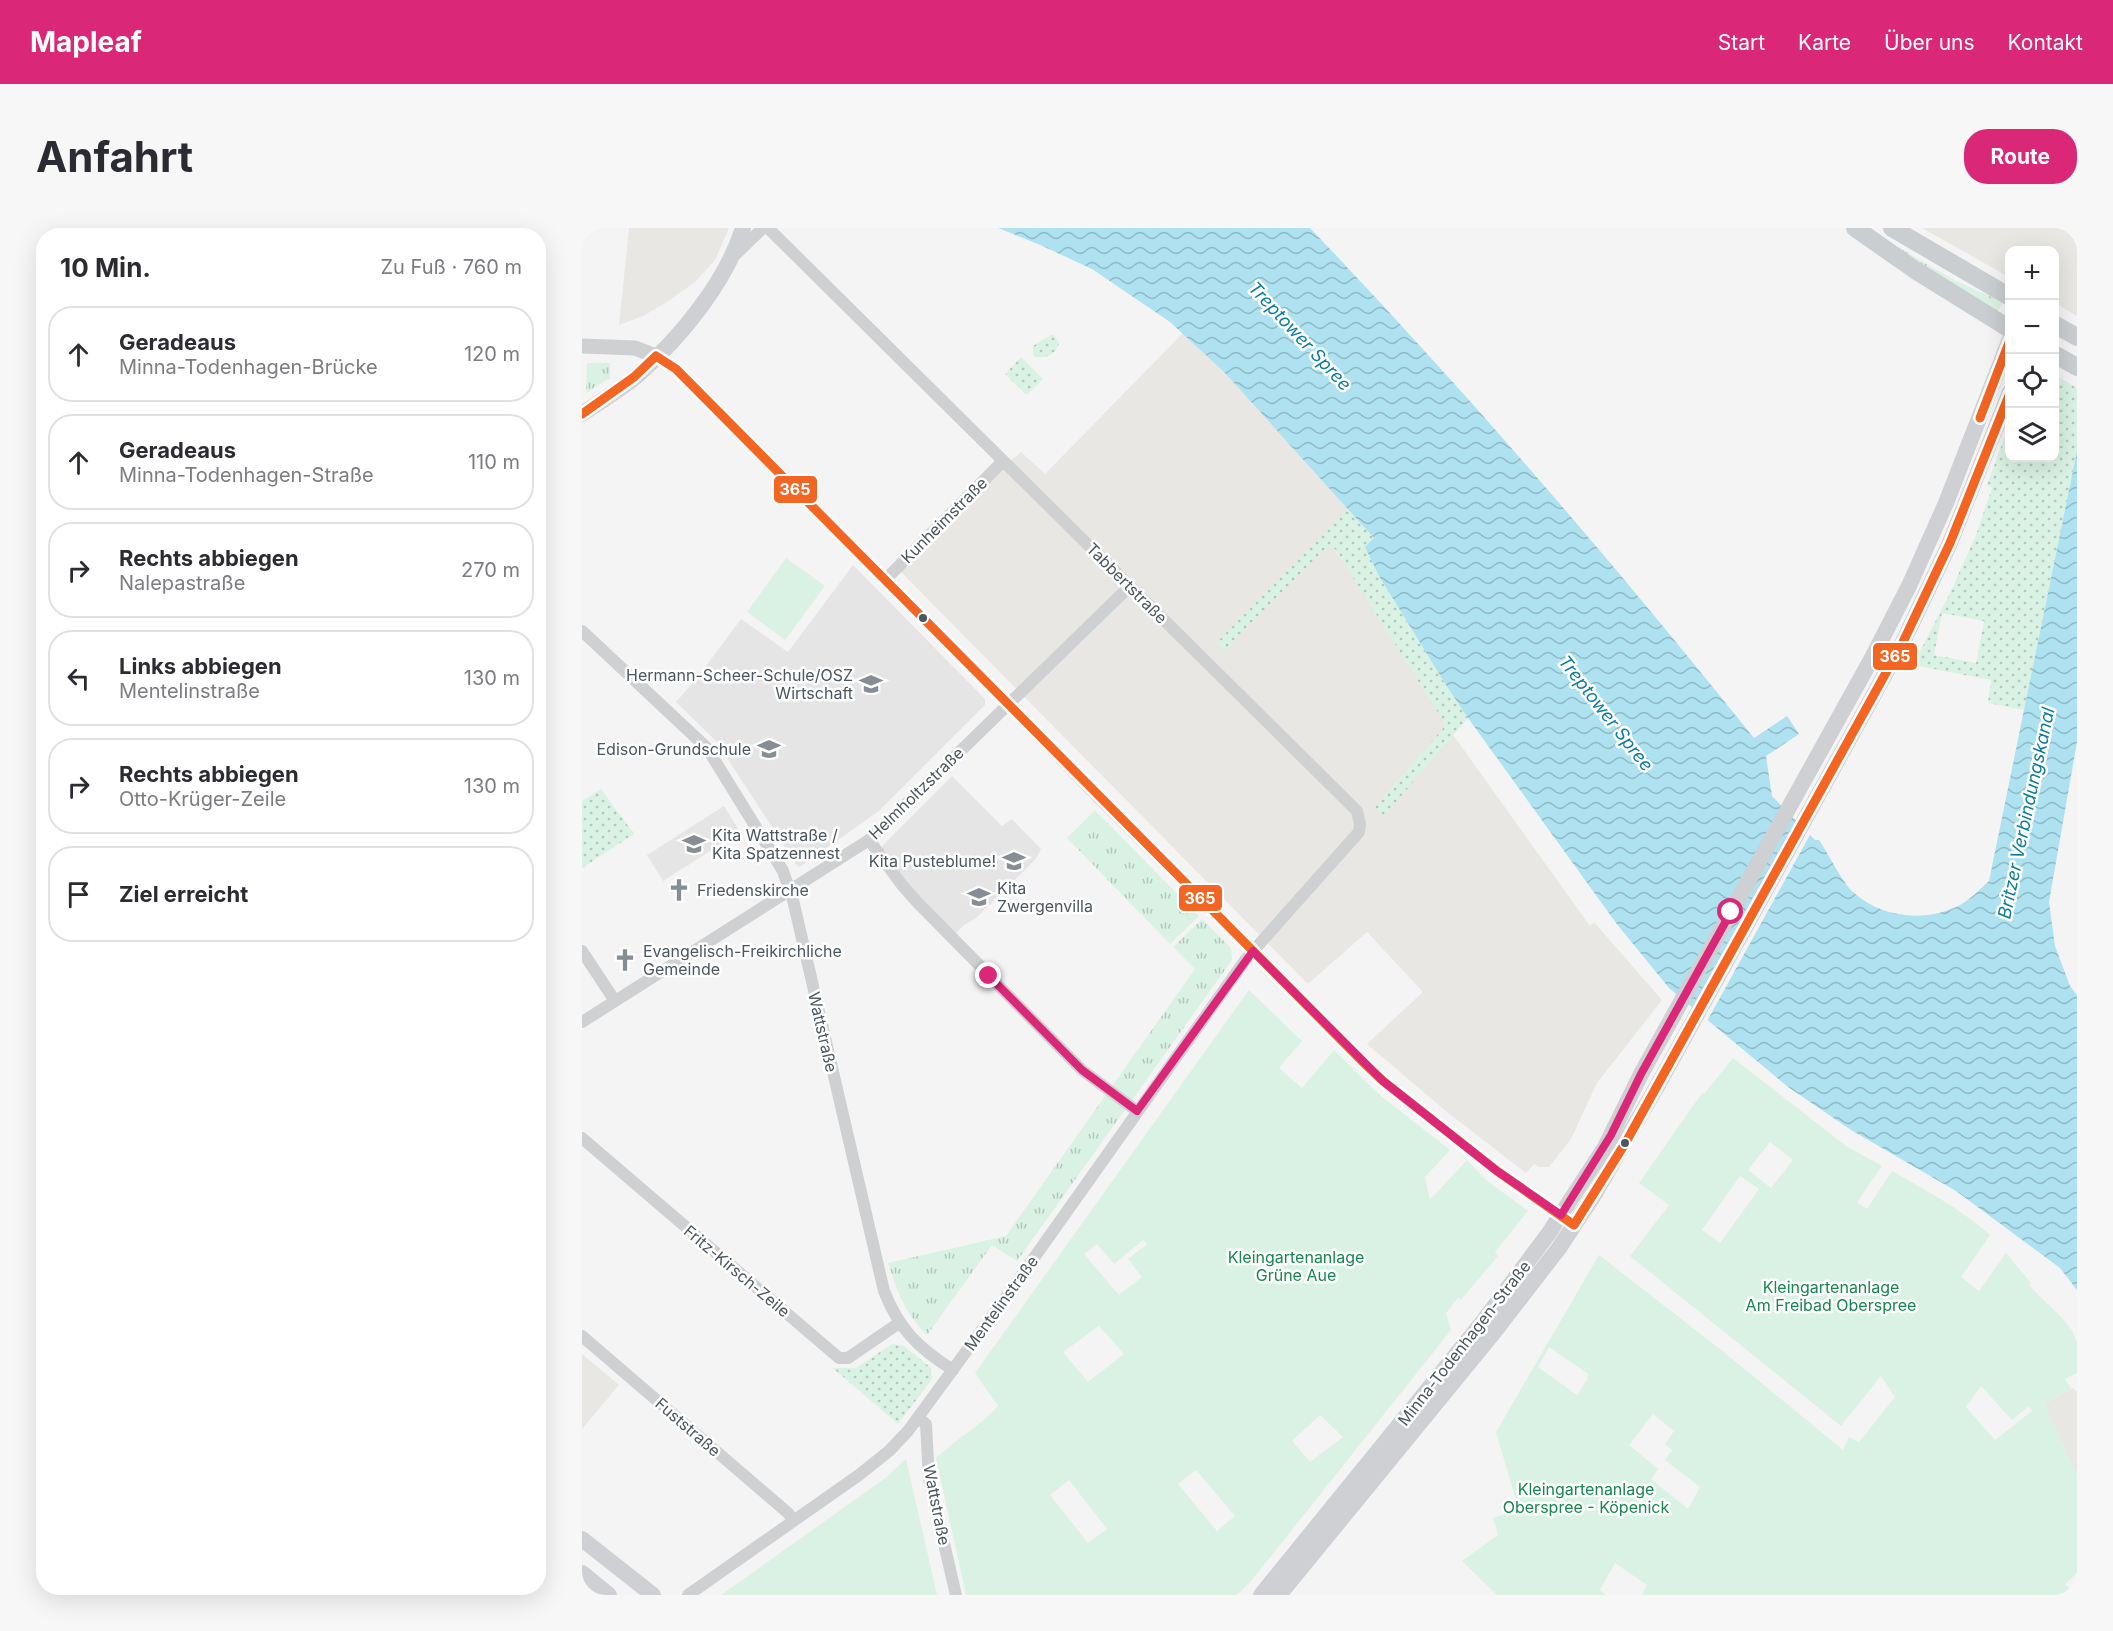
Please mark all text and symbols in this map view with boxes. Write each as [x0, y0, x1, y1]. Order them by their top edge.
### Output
text: Mapleaf [30, 25, 142, 59]
text: Start [1718, 30, 1765, 55]
text: Karte [1798, 30, 1851, 55]
text: Über uns [1884, 30, 1975, 55]
text: Kontakt [2008, 30, 2083, 55]
button: Route [1964, 129, 2077, 184]
text: Anfahrt [36, 131, 193, 182]
map controls [2005, 246, 2059, 462]
button: + [2005, 246, 2059, 300]
text: 10 Min. [60, 252, 151, 283]
text: Zu Fuß · 760 m [381, 255, 522, 279]
water label: Treptower Spree [1244, 277, 1356, 395]
button: − [2005, 300, 2059, 354]
text: Geradeaus [119, 329, 236, 355]
icon: ahead [62, 338, 95, 371]
text: 120 m [464, 342, 520, 366]
button: locate [2005, 354, 2059, 408]
text: Minna-Todenhagen-Brücke [119, 355, 378, 379]
button: layers [2005, 408, 2059, 462]
text: Geradeaus [119, 437, 236, 463]
icon: ahead [62, 446, 95, 479]
text: 110 m [468, 450, 520, 474]
text: Minna-Todenhagen-Straße [119, 463, 374, 487]
street label: Kunheimstraße [897, 473, 991, 567]
line badge: 365 [773, 475, 818, 504]
text: 365 [780, 479, 810, 499]
street label: Tabbertstraße [1082, 538, 1172, 628]
text: Rechts abbiegen [119, 545, 299, 571]
icon: right [62, 554, 95, 587]
text: 270 m [461, 558, 520, 582]
text: Nalepastraße [119, 571, 245, 595]
unlabelled marker [917, 612, 929, 624]
line badge: 365 [1872, 642, 1918, 671]
text: 365 [1880, 646, 1910, 666]
water label: Treptower Spree [1554, 651, 1658, 775]
text: Links abbiegen [119, 653, 282, 679]
icon: left [62, 662, 95, 695]
place label: Hermann-Scheer-Schule/OSZ Wirtschaft [626, 665, 853, 703]
text: 130 m [464, 666, 520, 690]
school or university icon: Hermann-Scheer-Schule/OSZ Wirtschaft [858, 671, 884, 697]
text: Mentelinstraße [119, 679, 260, 703]
water label: Britzer Verbindungskanal [1993, 705, 2059, 921]
school or university icon: Edison-Grundschule [756, 736, 782, 762]
place label: Edison-Grundschule [596, 739, 751, 759]
street label: Helmholtzstraße [864, 743, 968, 843]
text: Rechts abbiegen [119, 761, 299, 787]
icon: right [62, 770, 95, 803]
text: 130 m [464, 774, 520, 798]
text: Otto-Krüger-Zeile [119, 787, 286, 811]
place label: Kita Wattstraße / Kita Spatzennest [712, 825, 840, 863]
school or university icon: Kita Wattstraße / Kita Spatzennest [681, 831, 707, 857]
school or university icon: Kita Pusteblume! [1001, 848, 1027, 874]
place label: Kita Pusteblume! [869, 851, 996, 871]
church icon: Friedenskirche [666, 877, 692, 903]
icon: arrive [62, 878, 95, 911]
place label: Kita Zwergenvilla [997, 878, 1093, 916]
place label: Friedenskirche [697, 880, 809, 900]
text: Ziel erreicht [119, 881, 248, 907]
school or university icon: Kita Zwergenvilla [966, 884, 992, 910]
line badge: 365 [1178, 884, 1223, 912]
text: 365 [1185, 888, 1215, 908]
route start [1717, 898, 1743, 924]
place label: Evangelisch-Freikirchliche Gemeinde [643, 941, 842, 979]
church icon: Evangelisch-Freikirchliche Gemeinde [612, 947, 638, 973]
route end [975, 962, 1001, 988]
street label: Wattstraße [804, 990, 842, 1074]
unlabelled marker [1619, 1137, 1631, 1149]
street label: Fritz-Kirsch-Zeile [680, 1221, 794, 1321]
park label: Kleingartenanlage Grüne Aue [1228, 1247, 1364, 1285]
street label: Mentelinstraße [960, 1252, 1042, 1354]
street label: Minna-Todenhagen-Straße [1393, 1257, 1535, 1429]
park label: Kleingartenanlage Am Freibad Oberspree [1746, 1277, 1916, 1315]
street label: Fuststraße [651, 1393, 725, 1461]
street label: Wattstraße [919, 1463, 955, 1547]
park label: Kleingartenanlage Oberspree - Köpenick [1503, 1479, 1669, 1517]

